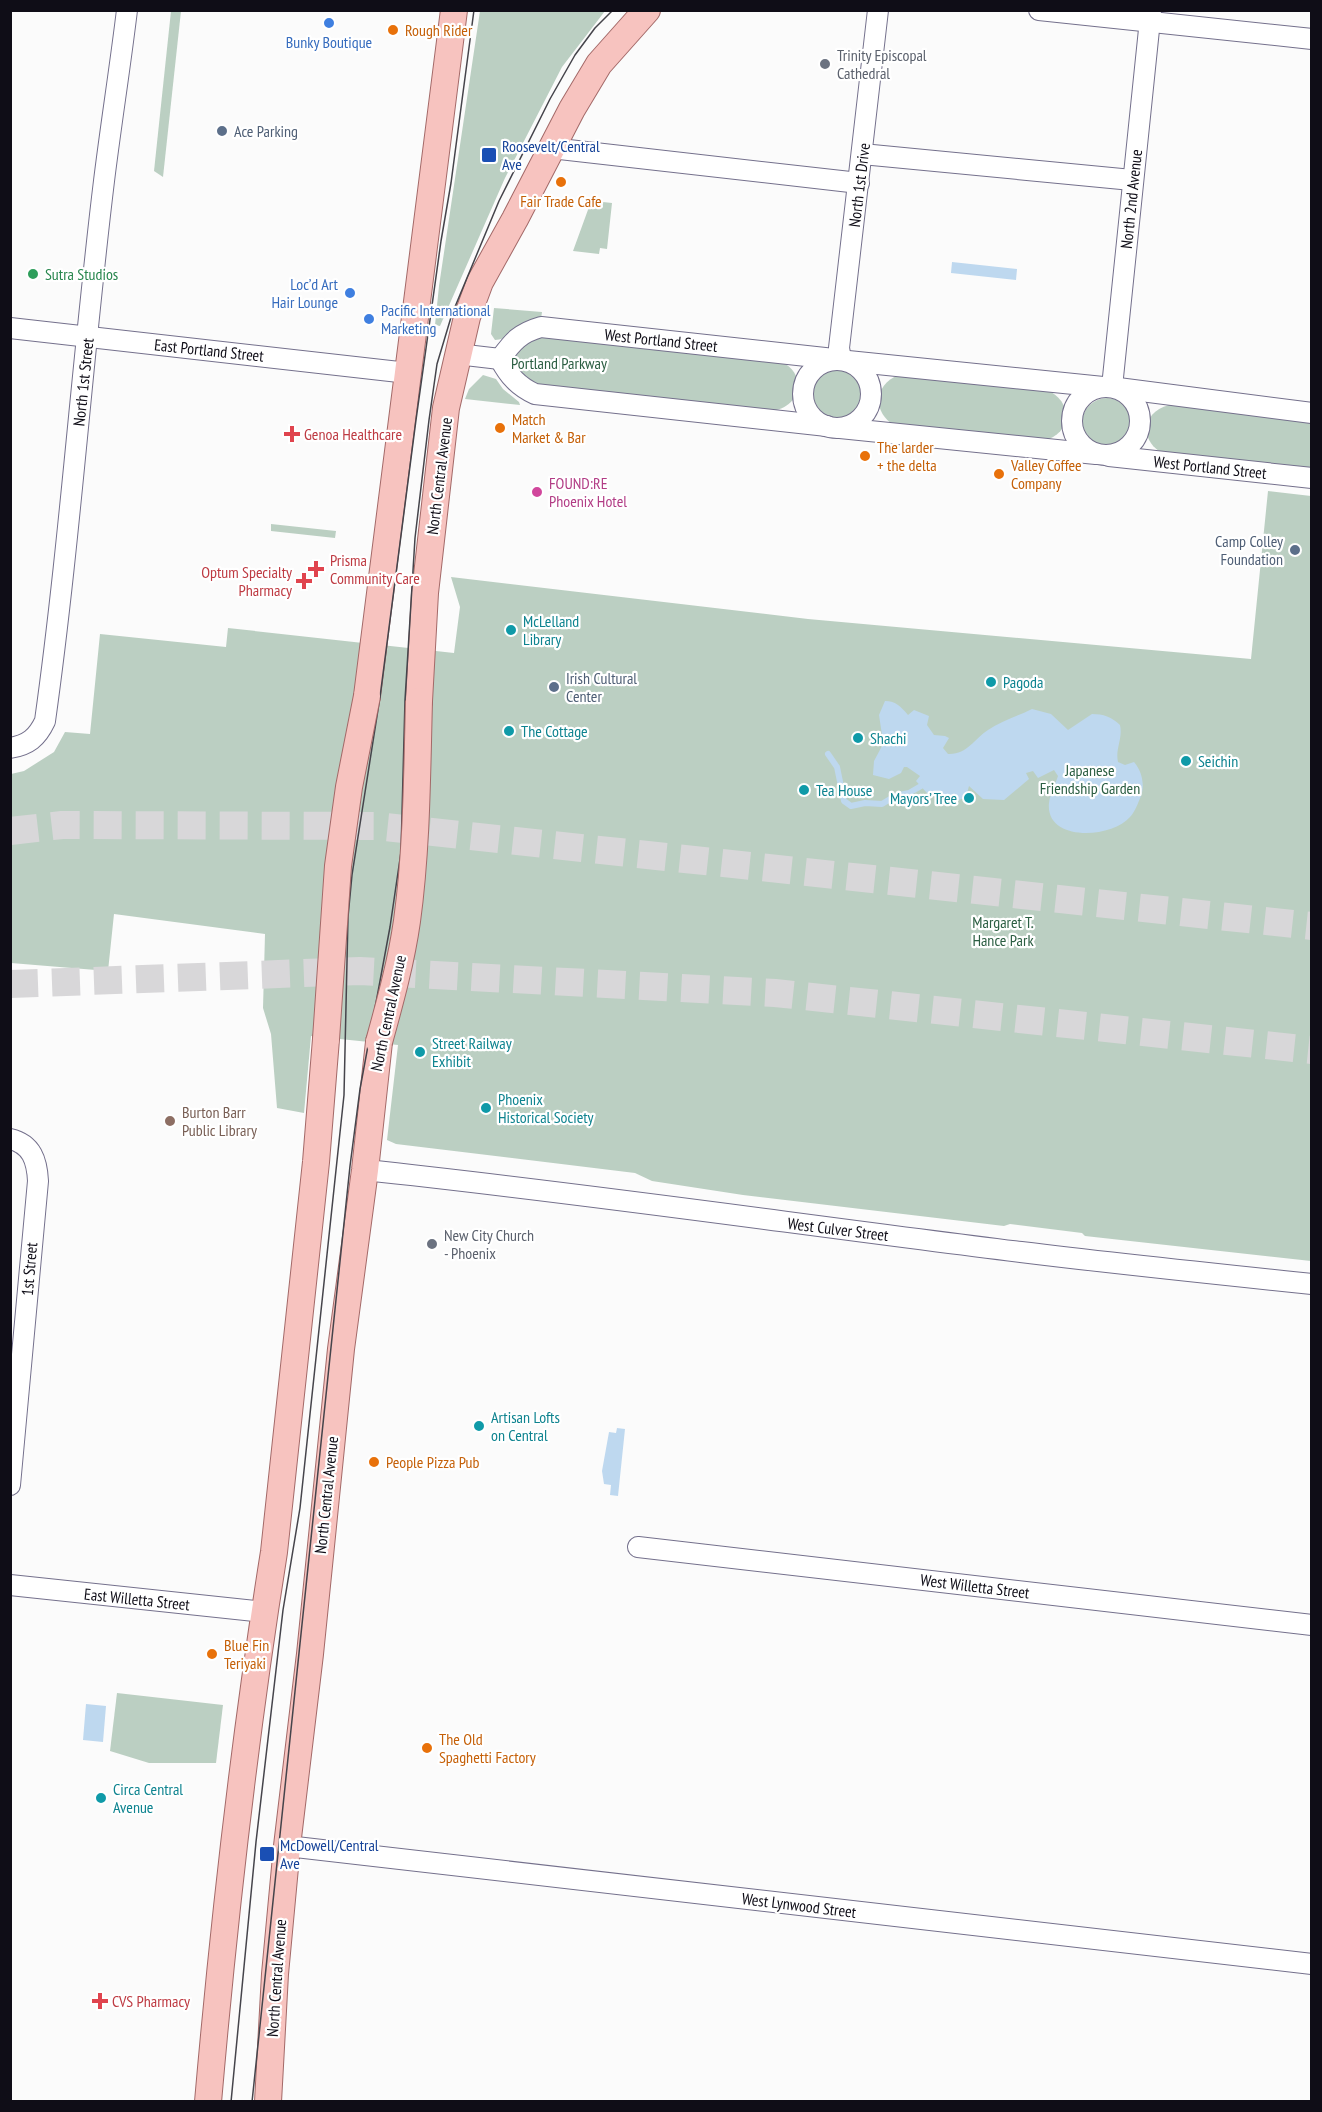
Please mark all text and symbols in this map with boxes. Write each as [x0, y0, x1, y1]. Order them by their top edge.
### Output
marker: Bunky Boutique [322, 16, 336, 30]
place label: Rough Rider [405, 20, 473, 40]
marker: Rough Rider [386, 23, 400, 37]
place label: Bunky Boutique [286, 32, 372, 52]
place label: Trinity Episcopal Cathedral [837, 45, 927, 83]
marker: Trinity Episcopal Cathedral [818, 57, 832, 71]
place label: Ace Parking [234, 121, 298, 141]
marker: Ace Parking [215, 124, 229, 138]
place label: Roosevelt/Central Ave [502, 136, 600, 174]
street label: North 1st Drive [844, 142, 874, 228]
marker: Roosevelt/Central Ave [480, 146, 498, 164]
street label: North 2nd Avenue [1116, 148, 1146, 250]
marker: Fair Trade Cafe [554, 175, 568, 189]
place label: Fair Trade Cafe [520, 191, 602, 211]
place label: Sutra Studios [45, 264, 118, 284]
marker: Sutra Studios [26, 267, 40, 281]
place label: Loc’d Art Hair Lounge [271, 274, 339, 312]
marker: Loc’d Art Hair Lounge [343, 286, 357, 300]
place label: Pacific International Marketing [381, 300, 491, 338]
marker: Pacific International Marketing [362, 312, 376, 326]
street label: West Portland Street [604, 324, 719, 356]
street label: East Portland Street [153, 334, 265, 366]
street label: North 1st Street [68, 336, 98, 427]
park label: Portland Parkway [511, 353, 607, 373]
place label: Match Market & Bar [512, 409, 586, 447]
street label: North Central Avenue [422, 416, 456, 536]
marker: Match Market & Bar [493, 421, 507, 435]
place label: Genoa Healthcare [304, 424, 402, 444]
marker: Genoa Healthcare [285, 427, 299, 441]
place label: The larder + the delta [877, 437, 937, 475]
marker: The larder + the delta [858, 449, 872, 463]
street label: West Portland Street [1153, 451, 1268, 483]
place label: Valley Coffee Company [1010, 455, 1082, 493]
marker: Valley Coffee Company [992, 467, 1006, 481]
place label: FOUND:RE Phoenix Hotel [549, 473, 627, 511]
marker: FOUND:RE Phoenix Hotel [530, 485, 544, 499]
place label: Camp Colley Foundation [1215, 531, 1283, 569]
marker: Camp Colley Foundation [1288, 543, 1302, 557]
place label: Prisma Community Care [330, 550, 420, 588]
marker: Prisma Community Care [307, 560, 325, 578]
place label: Optum Specialty Pharmacy [201, 562, 292, 600]
marker: Optum Specialty Pharmacy [297, 574, 311, 588]
place label: McLelland Library [523, 611, 579, 649]
marker: McLelland Library [504, 623, 518, 637]
place label: Irish Cultural Center [566, 668, 637, 706]
place label: Pagoda [1003, 672, 1043, 692]
marker: Pagoda [984, 675, 998, 689]
marker: Irish Cultural Center [547, 680, 561, 694]
place label: The Cottage [521, 721, 588, 741]
marker: The Cottage [502, 724, 516, 738]
place label: Shachi [870, 728, 907, 748]
marker: Shachi [851, 731, 865, 745]
place label: Seichin [1198, 751, 1238, 771]
marker: Seichin [1179, 754, 1193, 768]
park label: Japanese Friendship Garden [1040, 760, 1140, 798]
place label: Tea House [816, 780, 872, 800]
marker: Tea House [797, 783, 811, 797]
place label: Mayors’ Tree [890, 788, 957, 808]
marker: Mayors’ Tree [962, 791, 976, 805]
park label: Margaret T. Hance Park [972, 912, 1034, 950]
street label: North Central Avenue [366, 953, 410, 1073]
place label: Street Railway Exhibit [432, 1033, 512, 1071]
marker: Street Railway Exhibit [413, 1045, 427, 1059]
place label: Phoenix Historical Society [498, 1089, 594, 1127]
marker: Phoenix Historical Society [479, 1101, 493, 1115]
place label: Burton Barr Public Library [182, 1102, 257, 1140]
marker: Burton Barr Public Library [163, 1114, 177, 1128]
street label: West Culver Street [786, 1213, 890, 1245]
place label: New City Church - Phoenix [444, 1225, 534, 1263]
marker: New City Church - Phoenix [425, 1237, 439, 1251]
street label: 1st Street [17, 1241, 41, 1297]
place label: Artisan Lofts on Central [491, 1407, 560, 1445]
marker: Artisan Lofts on Central [472, 1419, 486, 1433]
street label: North Central Avenue [310, 1435, 342, 1555]
place label: People Pizza Pub [386, 1452, 480, 1472]
marker: People Pizza Pub [367, 1455, 381, 1469]
street label: West Willetta Street [919, 1569, 1031, 1603]
street label: East Willetta Street [83, 1584, 191, 1615]
place label: Blue Fin Teriyaki [224, 1635, 269, 1673]
marker: Blue Fin Teriyaki [205, 1647, 219, 1661]
place label: The Old Spaghetti Factory [439, 1729, 536, 1767]
marker: The Old Spaghetti Factory [420, 1741, 434, 1755]
place label: Circa Central Avenue [113, 1779, 183, 1817]
marker: Circa Central Avenue [94, 1791, 108, 1805]
place label: McDowell/Central Ave [280, 1835, 379, 1873]
marker: McDowell/Central Ave [258, 1845, 276, 1863]
street label: West Lynwood Street [741, 1888, 858, 1922]
street label: North Central Avenue [262, 1918, 290, 2038]
place label: CVS Pharmacy [112, 1991, 190, 2011]
marker: CVS Pharmacy [93, 1994, 107, 2008]

